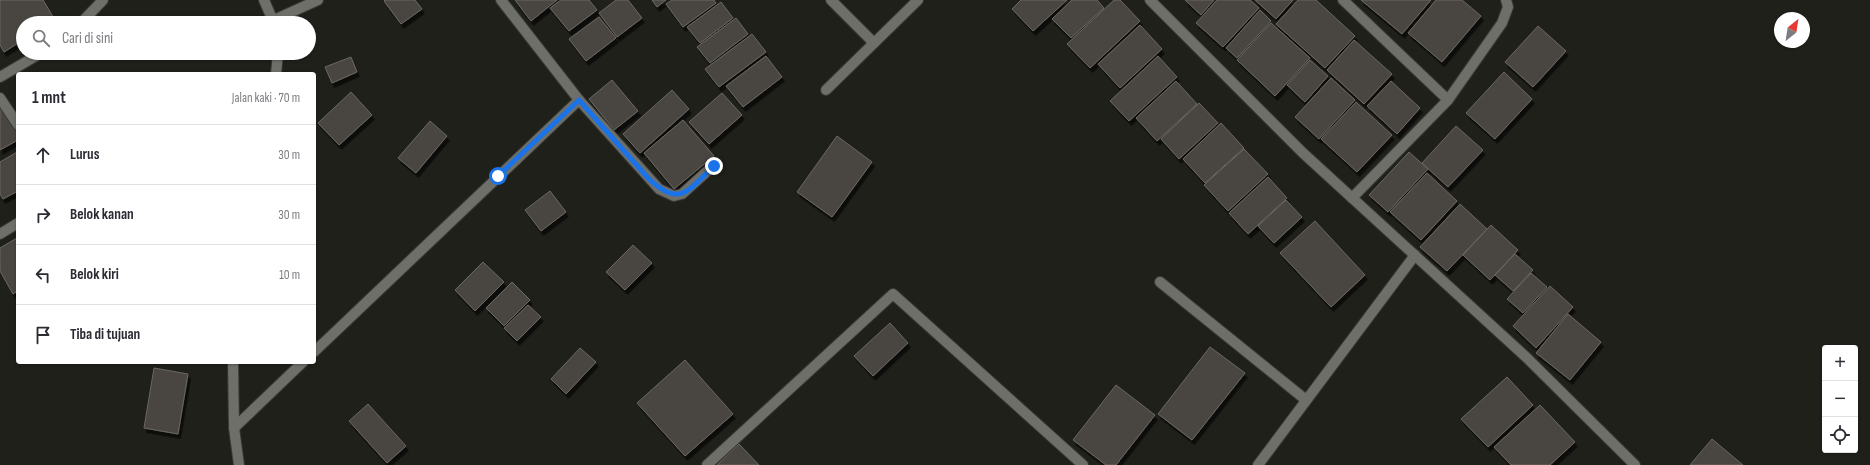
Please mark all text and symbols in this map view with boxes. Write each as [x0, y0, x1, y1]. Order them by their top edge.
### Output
north arrow [1774, 12, 1810, 48]
search box [16, 16, 316, 60]
icon: search [30, 27, 52, 49]
text: Cari di sini [62, 29, 113, 48]
text: 1 mnt [32, 88, 66, 108]
text: Jalan kaki · 70 m [232, 90, 300, 106]
icon: ahead [32, 144, 54, 166]
text: Lurus [70, 145, 99, 164]
text: 30 m [278, 147, 300, 163]
route end [705, 157, 723, 175]
route start [489, 167, 507, 185]
icon: right [32, 204, 54, 226]
text: Belok kanan [70, 205, 134, 224]
text: 30 m [278, 207, 300, 223]
icon: left [32, 264, 54, 286]
text: Belok kiri [70, 265, 119, 284]
text: 10 m [279, 267, 300, 283]
icon: arrive [32, 324, 54, 346]
text: Tiba di tujuan [70, 325, 140, 344]
map controls [1822, 345, 1858, 453]
button: + [1822, 345, 1858, 381]
button: − [1822, 381, 1858, 417]
button: locate [1822, 417, 1858, 453]

